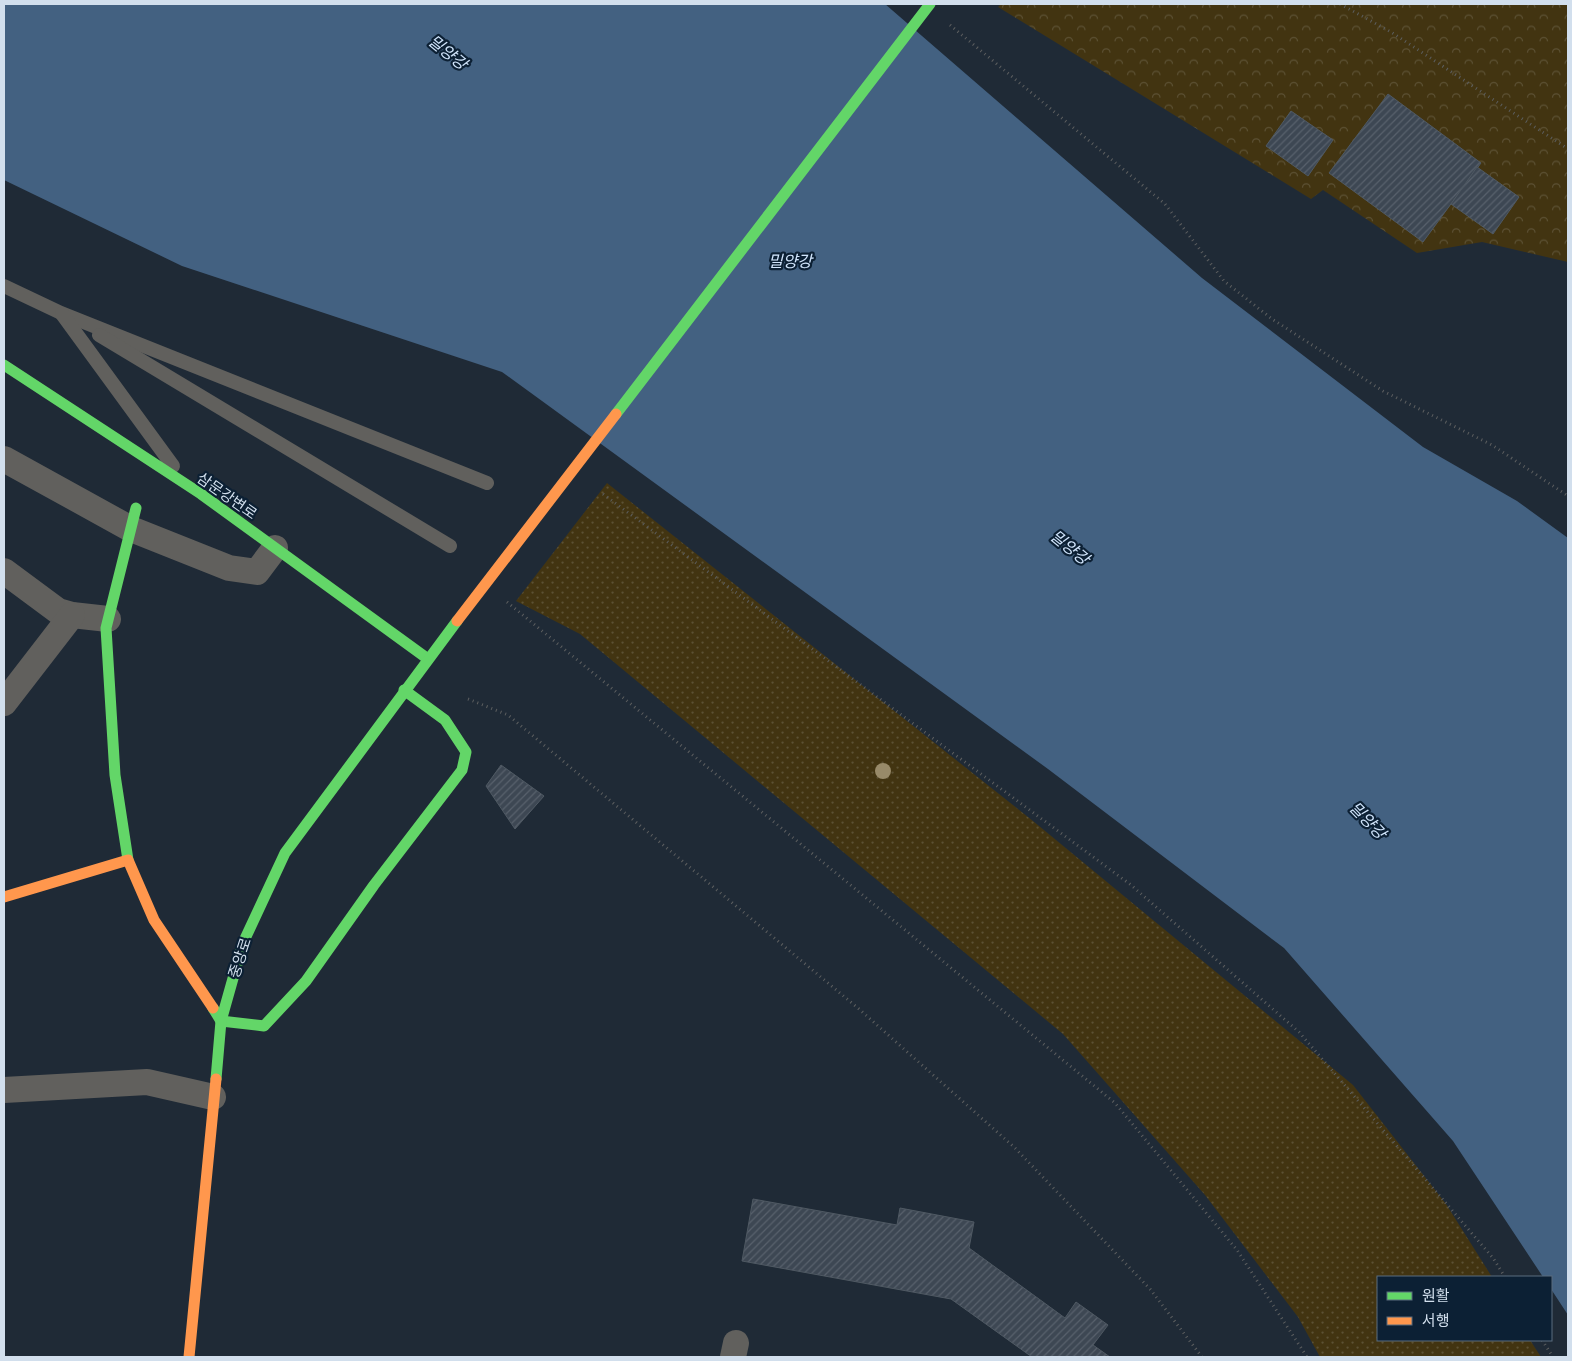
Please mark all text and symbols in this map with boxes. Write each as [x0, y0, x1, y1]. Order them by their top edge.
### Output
water label: 밀양강 [425, 32, 472, 74]
water label: 밀양강 [768, 253, 814, 270]
street label: 삼문강변로 [194, 469, 260, 522]
water label: 밀양강 [1047, 527, 1094, 569]
water label: 밀양강 [1346, 799, 1391, 844]
street label: 중앙로 [225, 936, 254, 980]
legend [1377, 1276, 1552, 1341]
text: 원활 [1422, 1287, 1450, 1304]
text: 서행 [1422, 1312, 1450, 1329]

